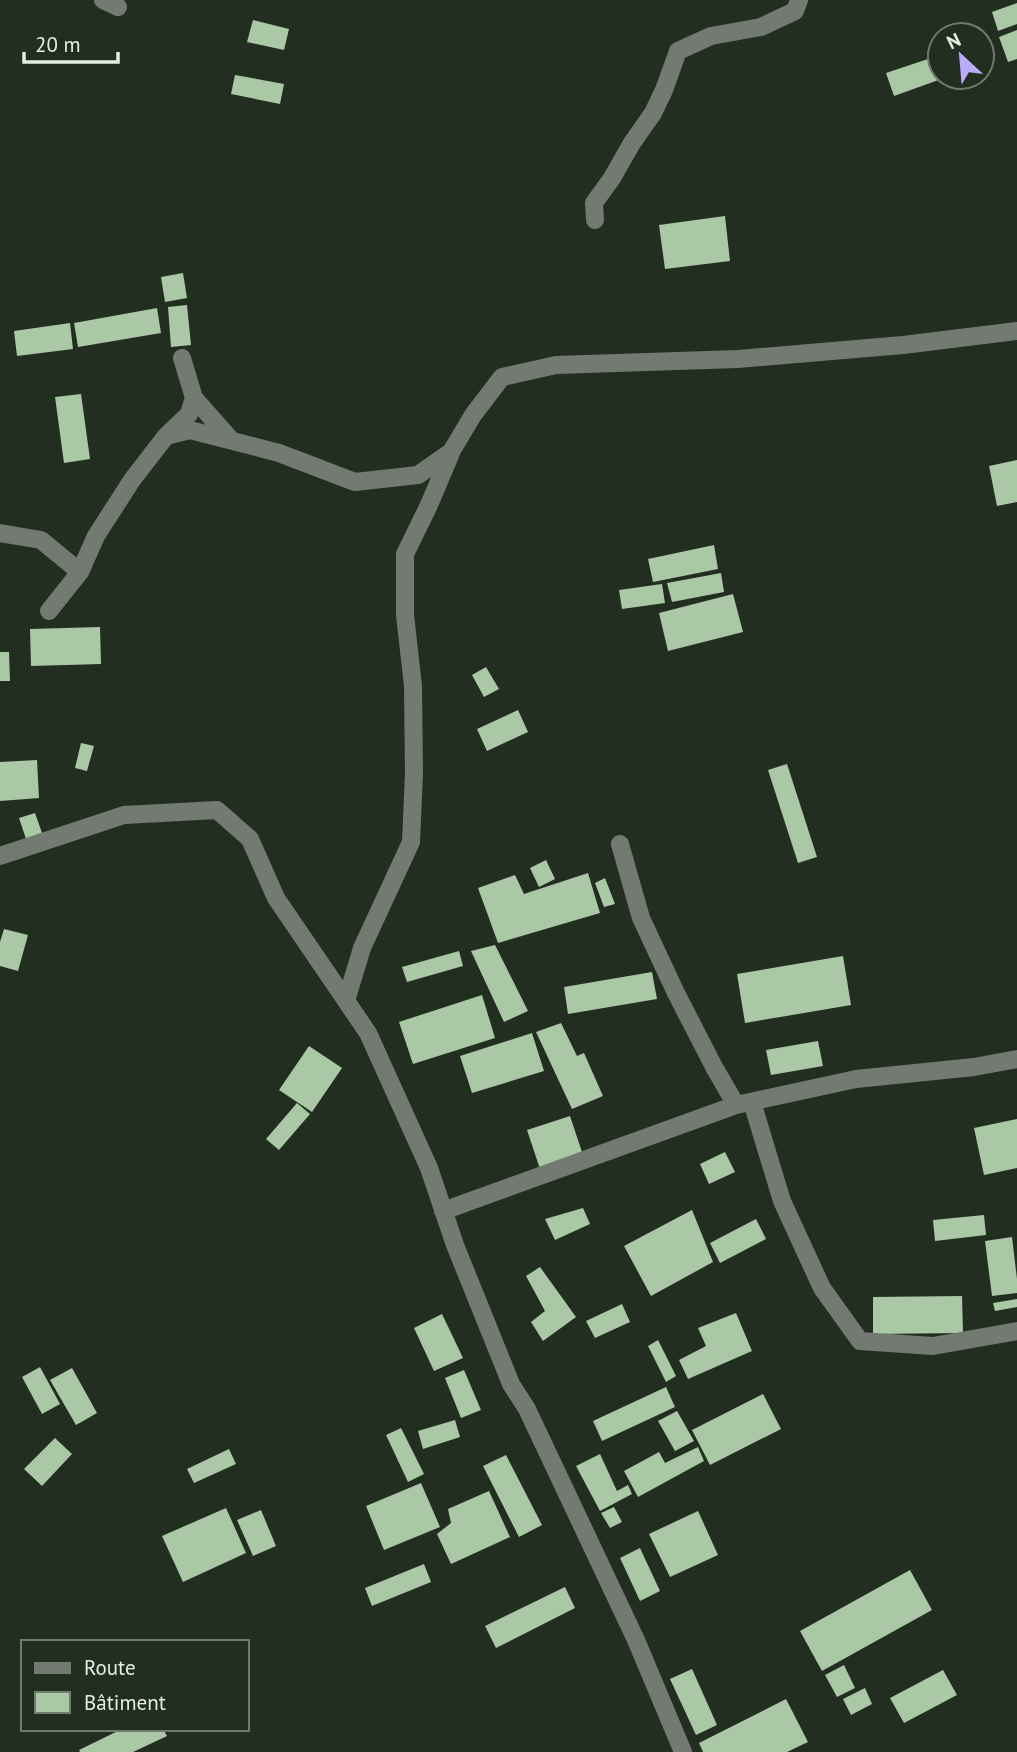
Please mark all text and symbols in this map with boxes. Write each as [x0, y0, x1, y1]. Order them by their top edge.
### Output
scale bar [24, 21, 119, 65]
north arrow [926, 21, 996, 91]
text: N [943, 27, 964, 54]
text: 20 m [35, 31, 81, 58]
legend [21, 1640, 248, 1731]
text: Route [84, 1654, 136, 1681]
text: Bâtiment [84, 1689, 166, 1716]

